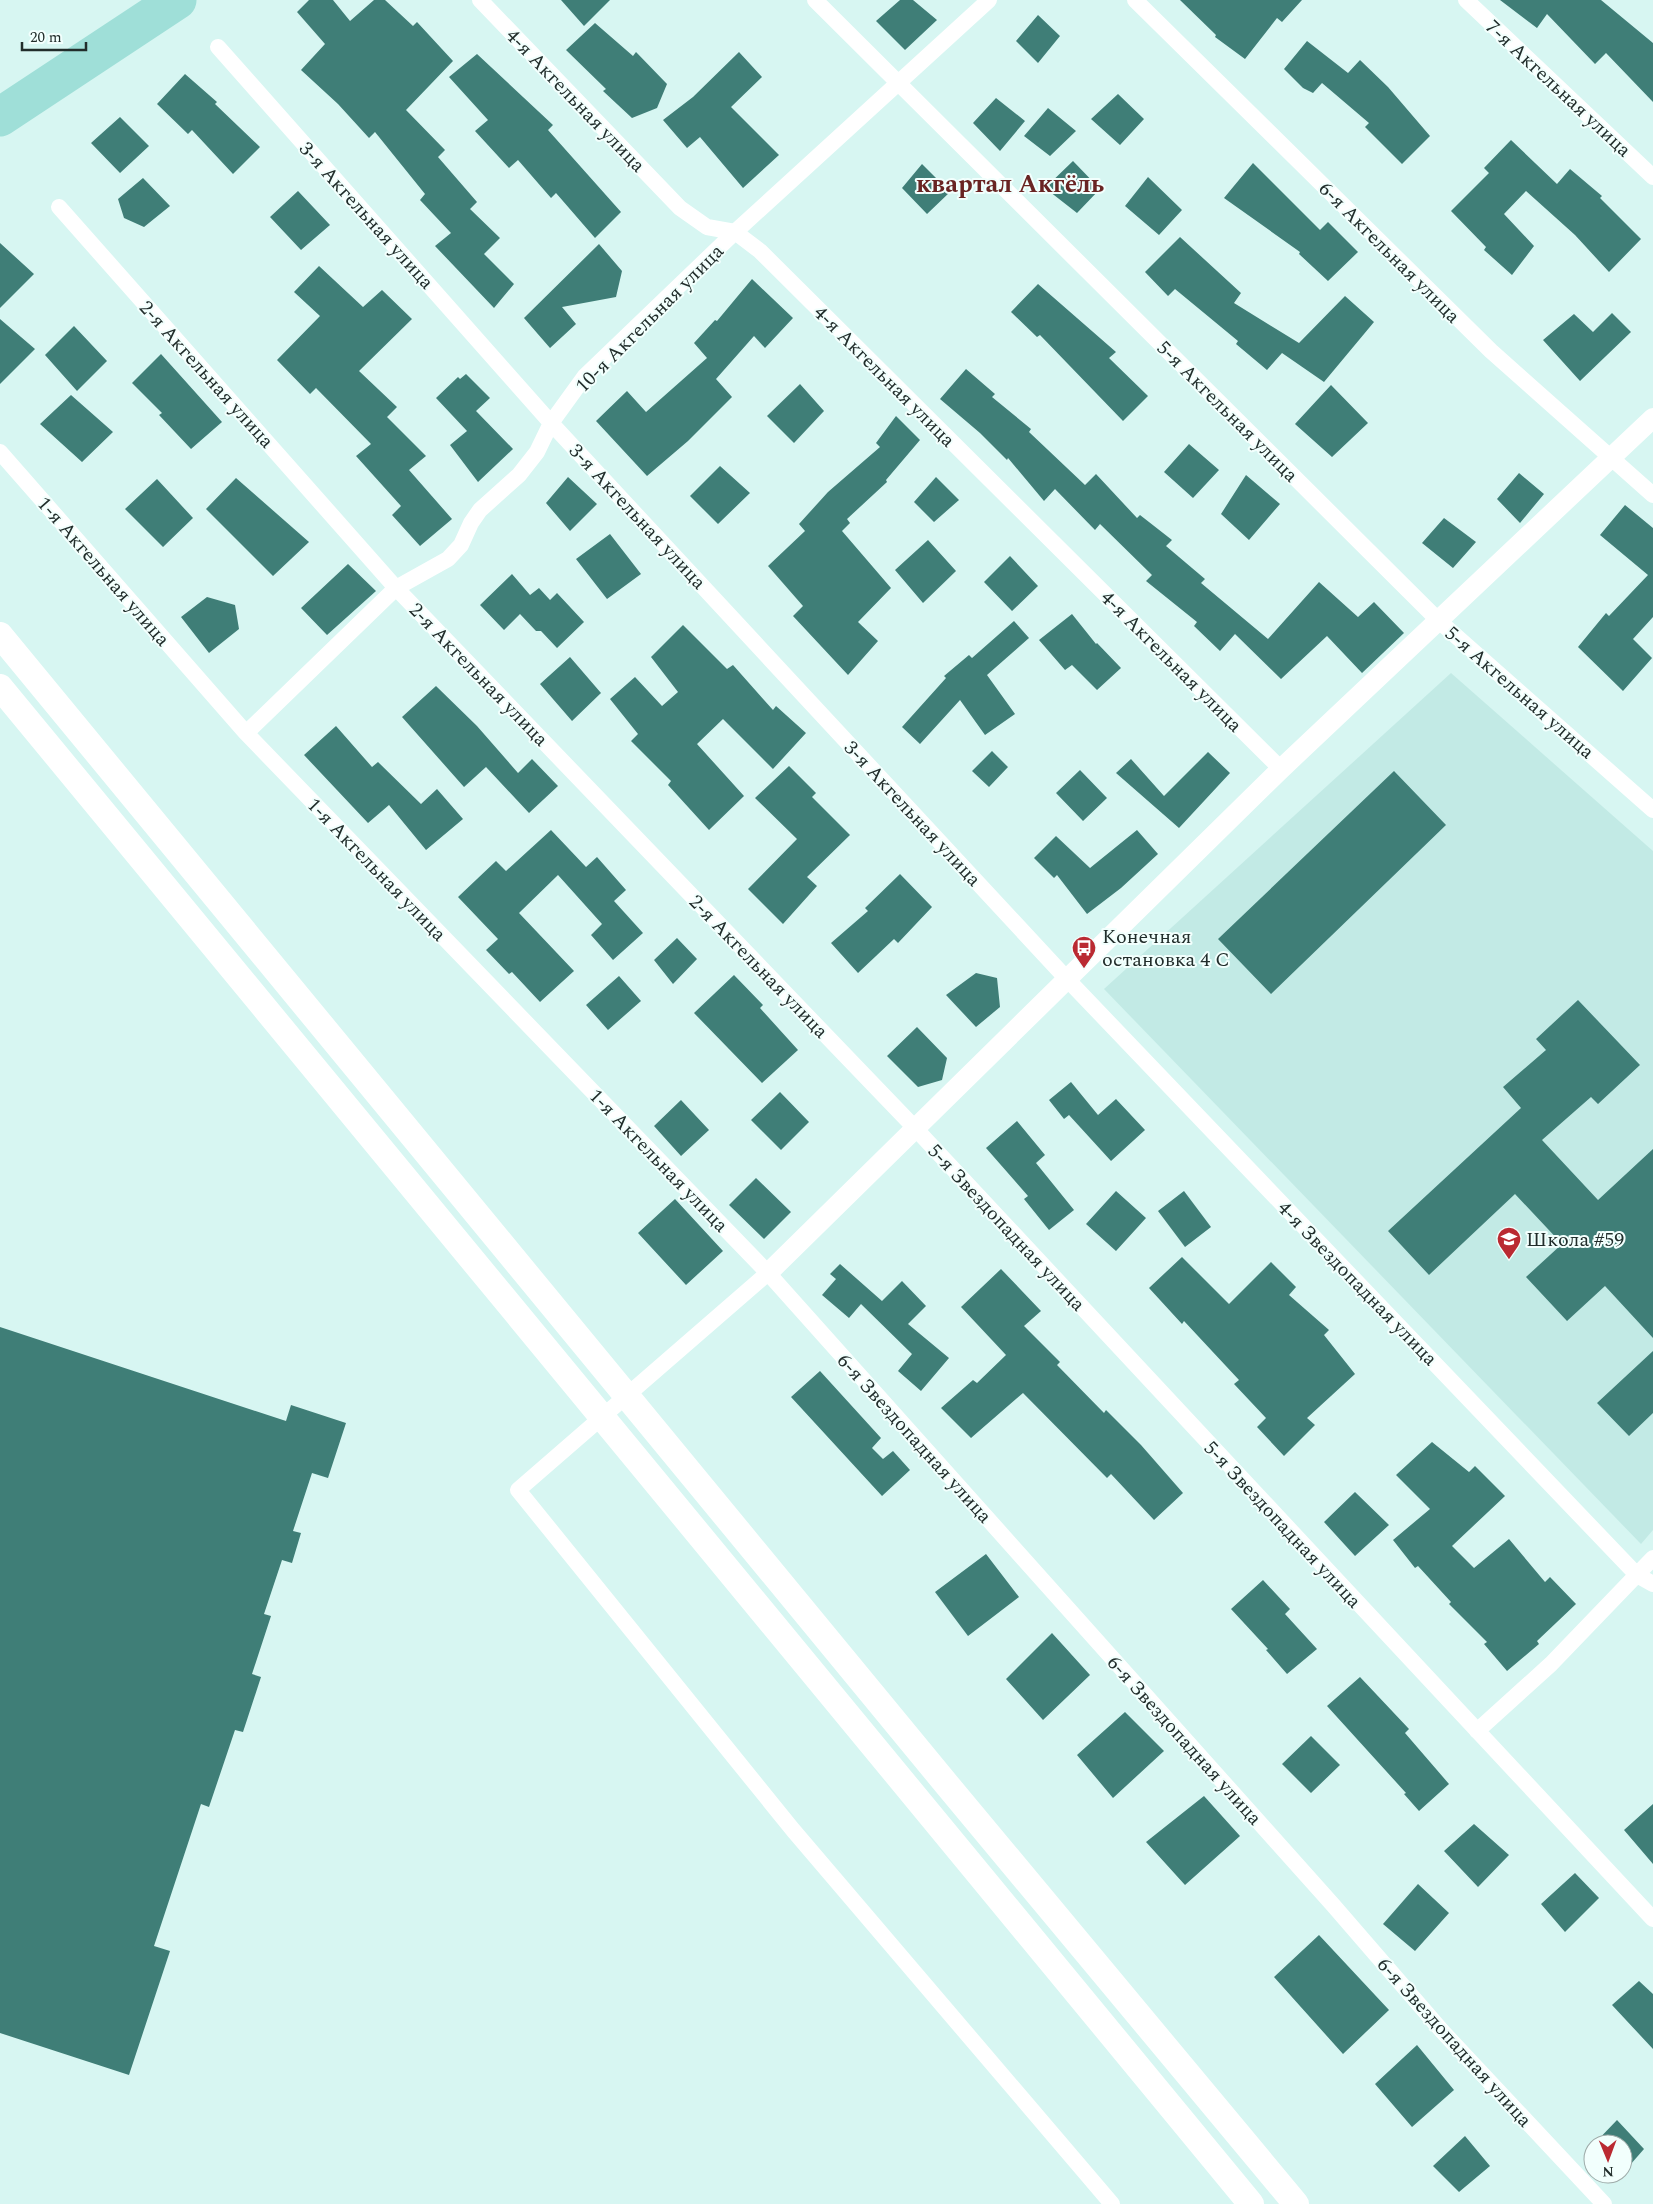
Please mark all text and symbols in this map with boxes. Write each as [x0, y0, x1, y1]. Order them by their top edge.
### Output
street label: 7-я Акгельная улица [1479, 13, 1638, 165]
scale bar [22, 20, 86, 52]
street label: 4-я Акгельная улица [498, 22, 652, 180]
text: 20 m [30, 26, 62, 49]
street label: 3-я Акгельная улица [292, 135, 441, 297]
district label: квартал Акгёль [916, 166, 1104, 204]
street label: 6-я Акгельная улица [1311, 175, 1467, 331]
street label: 10-я Акгельная улица [568, 237, 731, 400]
street label: 2-я Акгельная улица [132, 294, 281, 456]
street label: 4-я Акгельная улица [806, 299, 962, 455]
street label: 5-я Акгельная улица [1149, 334, 1305, 490]
street label: 3-я Акгельная улица [561, 437, 713, 597]
street label: 1-я Акгельная улица [30, 490, 177, 653]
street label: 4-я Акгельная улица [1093, 584, 1249, 740]
street label: 2-я Акгельная улица [401, 596, 555, 754]
street label: 5-я Акгельная улица [1438, 619, 1601, 767]
street label: 3-я Акгельная улица [836, 734, 988, 894]
street label: 1-я Акгельная улица [299, 791, 453, 949]
street label: 2-я Акгельная улица [681, 888, 835, 1046]
place label: Конечная остановка 4 С [1102, 922, 1230, 975]
bus stop icon: Конечная остановка 4 С [1071, 935, 1097, 969]
street label: 1-я Акгельная улица [581, 1082, 735, 1240]
street label: 5-я Звездопадная улица [920, 1137, 1092, 1318]
street label: 4-я Звездопадная улица [1270, 1194, 1445, 1373]
place label: Школа #59 [1526, 1225, 1624, 1255]
school or university icon: Школа #59 [1496, 1226, 1522, 1260]
street label: 6-я Звездопадная улица [830, 1347, 999, 1531]
street label: 5-я Звездопадная улица [1196, 1434, 1368, 1615]
street label: 6-я Звездопадная улица [1100, 1649, 1269, 1833]
street label: 6-я Звездопадная улица [1370, 1951, 1539, 2135]
north arrow [1583, 2134, 1633, 2184]
text: N [1602, 2161, 1614, 2182]

